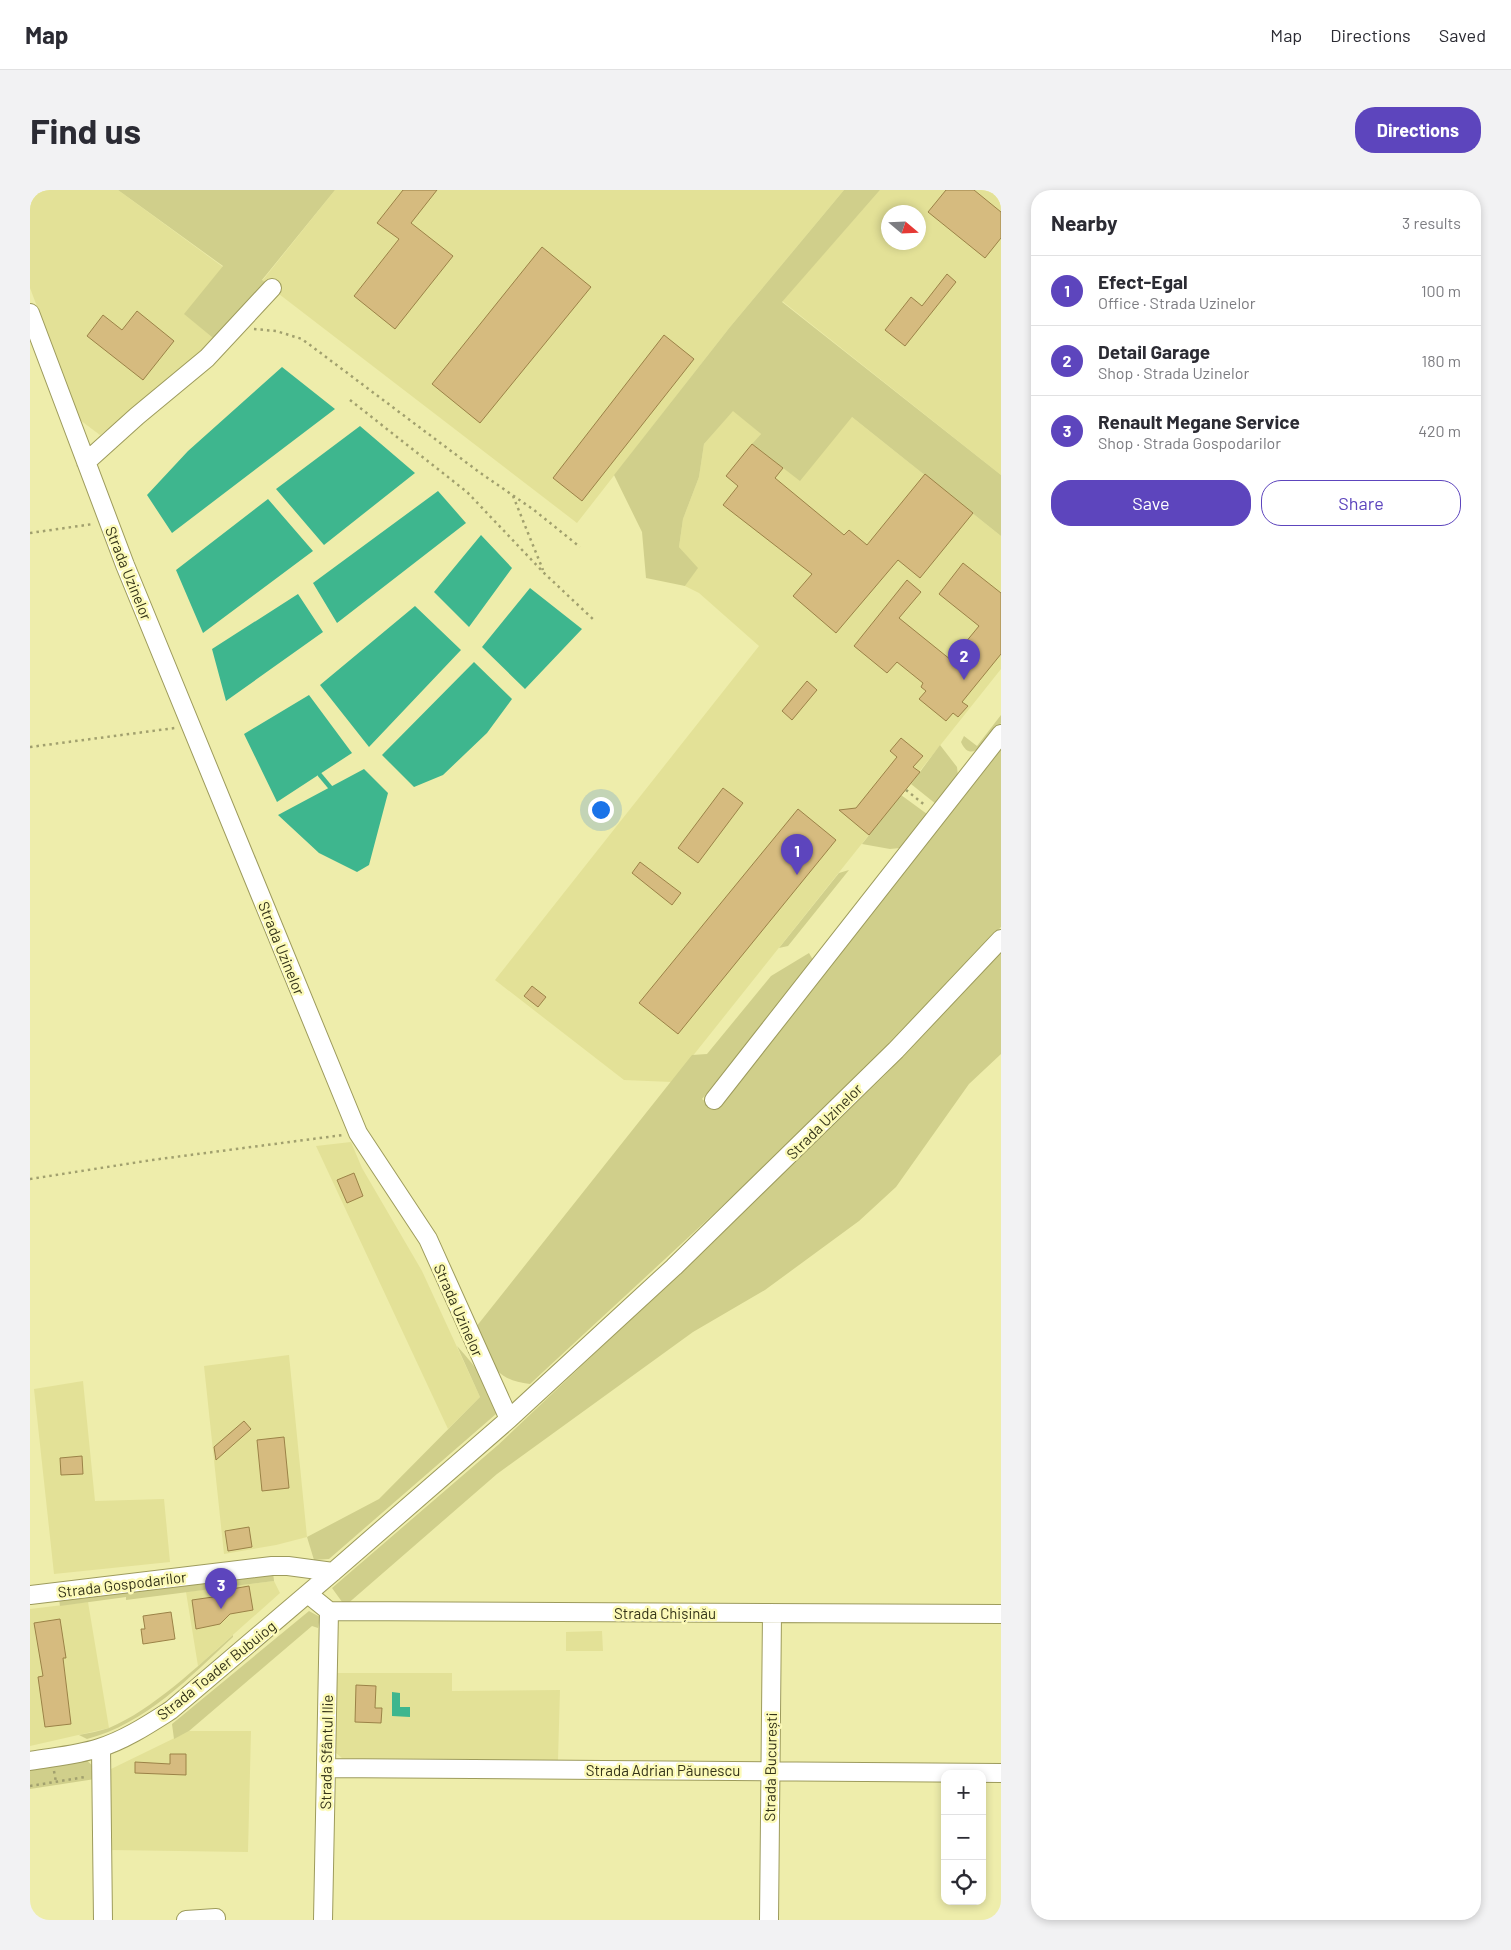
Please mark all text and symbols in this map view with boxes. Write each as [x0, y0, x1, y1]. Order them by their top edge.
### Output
text: Map [25, 20, 68, 49]
text: Map [1270, 24, 1302, 46]
text: Directions [1330, 24, 1411, 46]
text: Saved [1439, 24, 1486, 46]
button: Directions [1355, 107, 1481, 153]
text: Find us [30, 109, 141, 151]
north arrow [881, 205, 926, 250]
text: Nearby [1051, 210, 1117, 235]
text: 3 results [1402, 213, 1461, 232]
text: Efect-Egal [1098, 270, 1188, 293]
text: 1 [1064, 281, 1070, 300]
text: 100 m [1421, 281, 1461, 300]
text: Office · Strada Uzinelor [1098, 293, 1256, 312]
text: Detail Garage [1098, 340, 1210, 363]
text: 2 [1063, 351, 1071, 370]
text: 180 m [1422, 351, 1461, 370]
text: Shop · Strada Uzinelor [1098, 363, 1249, 382]
text: Renault Megane Service [1098, 410, 1300, 433]
text: 3 [1063, 421, 1071, 440]
text: 420 m [1418, 421, 1461, 440]
text: Shop · Strada Gospodarilor [1098, 433, 1281, 452]
button: Save [1051, 480, 1251, 526]
button: Share [1261, 480, 1461, 526]
street label: Strada Uzinelor [102, 524, 156, 623]
pin: 2 [948, 639, 980, 680]
your location [588, 797, 614, 823]
pin: 1 [781, 834, 813, 875]
street label: Strada Uzinelor [255, 899, 309, 998]
street label: Strada Uzinelor [782, 1079, 866, 1163]
street label: Strada Uzinelor [431, 1261, 488, 1360]
street label: Strada Gospodarilor [57, 1567, 188, 1601]
pin: 3 [205, 1568, 237, 1609]
street label: Strada Chișinău [614, 1604, 716, 1622]
street label: Strada Toader Bubuiog [153, 1617, 279, 1723]
street label: Strada Sfântul Ilie [316, 1694, 336, 1810]
street label: Strada București [760, 1712, 780, 1822]
street label: Strada Adrian Păunescu [586, 1761, 740, 1779]
map controls [941, 1770, 986, 1905]
button: + [941, 1770, 986, 1815]
button: − [941, 1815, 986, 1860]
button: locate [941, 1860, 986, 1905]

